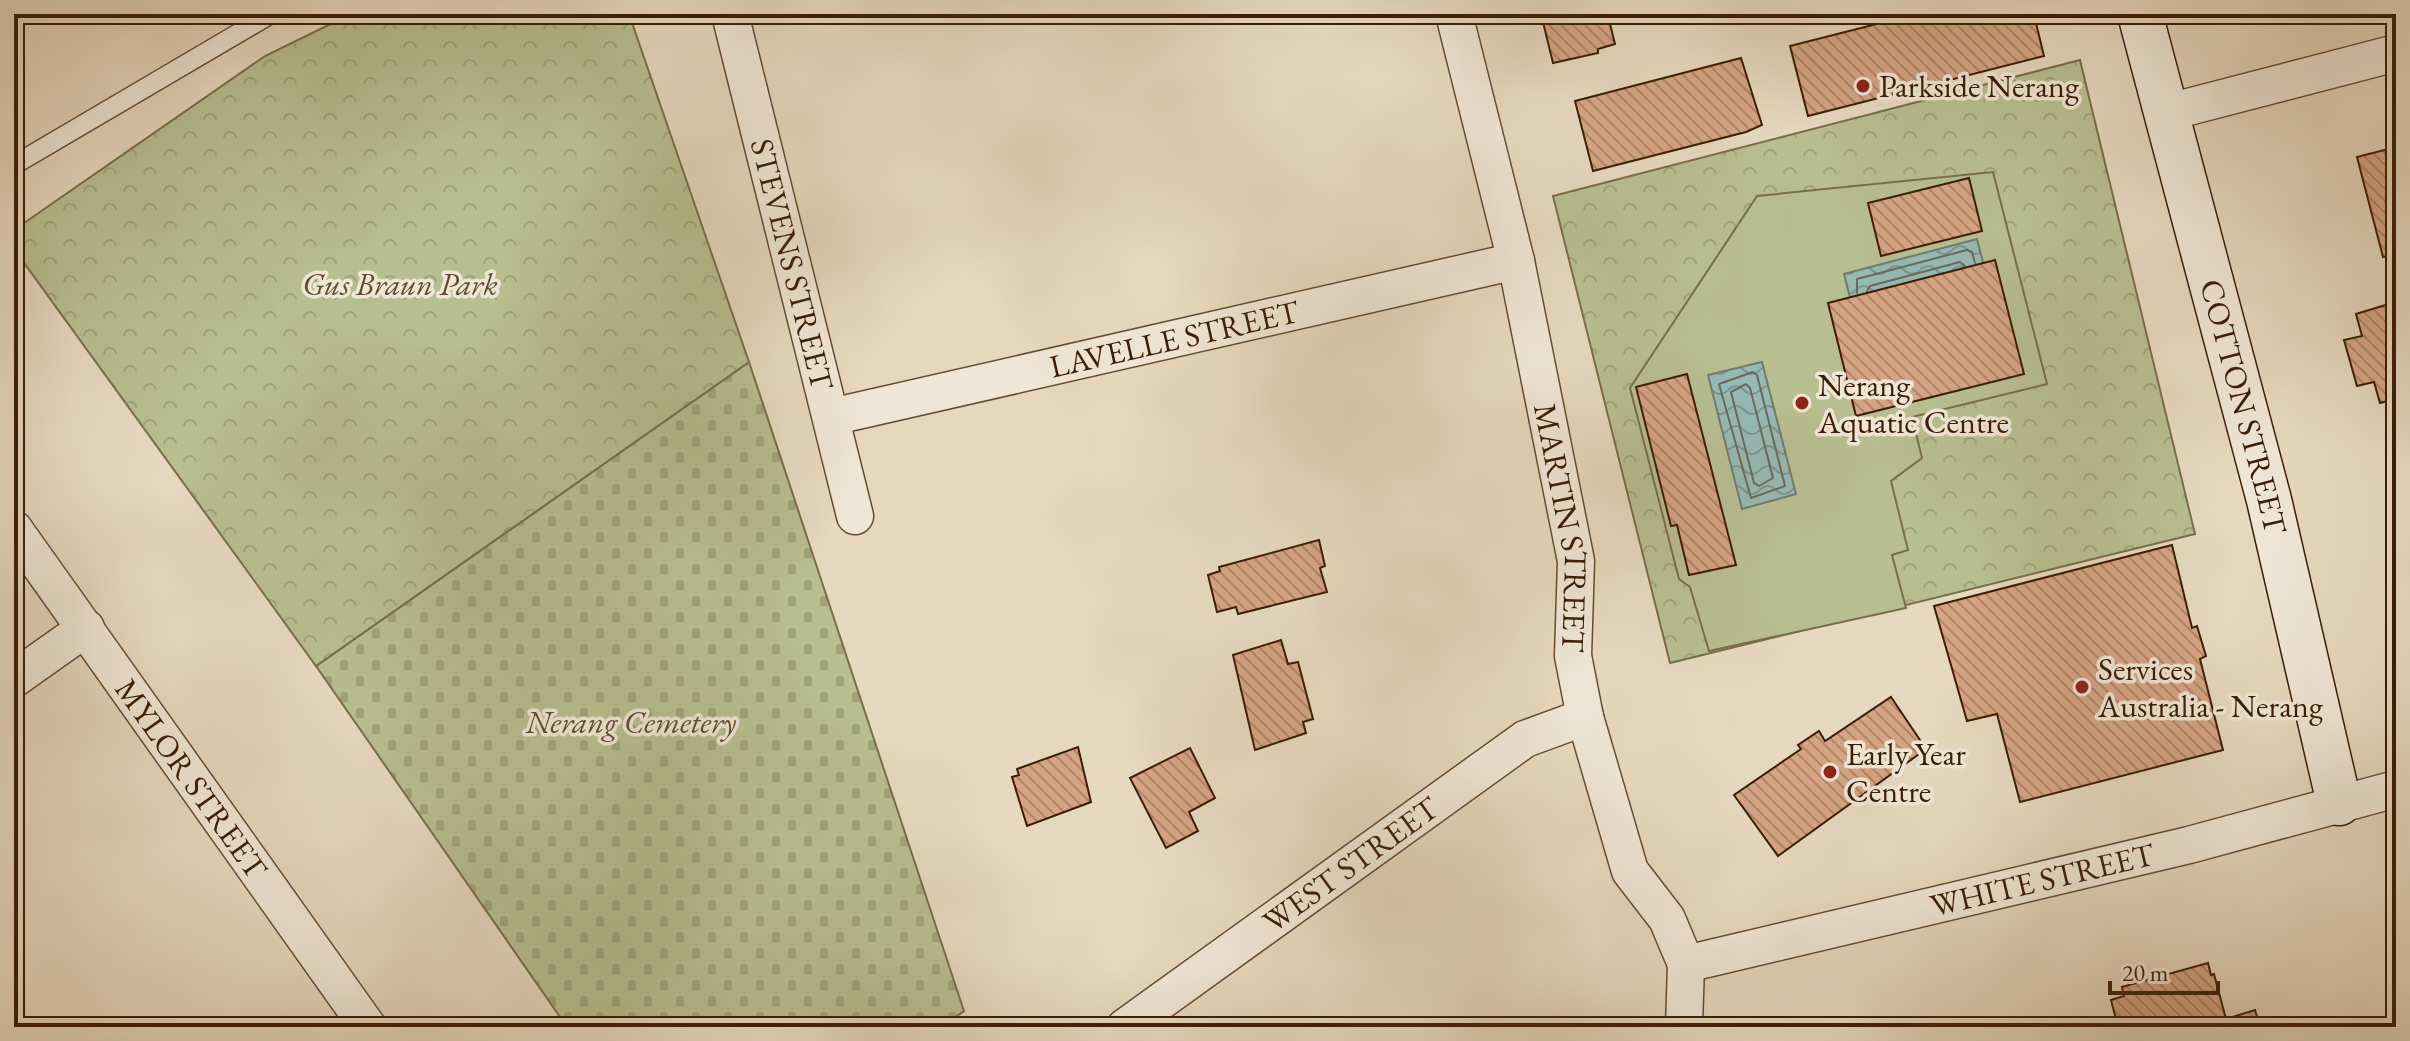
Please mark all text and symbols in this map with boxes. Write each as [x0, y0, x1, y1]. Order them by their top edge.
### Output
place label: Parkside Nerang [1879, 65, 2080, 107]
marker: Parkside Nerang [1854, 77, 1872, 95]
street label: STEVENS STREET [741, 134, 844, 395]
park label: Gus Braun Park [302, 263, 498, 305]
street label: COTTON STREET [2190, 275, 2297, 538]
street label: LAVELLE STREET [1045, 290, 1304, 388]
place label: Nerang Aquatic Centre [1817, 364, 2009, 443]
marker: Nerang Aquatic Centre [1793, 394, 1811, 412]
street label: MARTIN STREET [1524, 400, 1597, 653]
place label: Services Australia - Nerang [2097, 648, 2324, 727]
street label: MYLOR STREET [106, 670, 277, 887]
marker: Services Australia - Nerang [2073, 678, 2091, 696]
park label: Nerang Cemetery [525, 701, 736, 743]
place label: Early Year Centre [1846, 733, 1966, 812]
marker: Early Year Centre [1821, 763, 1839, 781]
street label: WEST STREET [1254, 787, 1447, 942]
street label: WHITE STREET [1926, 833, 2159, 927]
scale bar [2110, 945, 2218, 995]
text: 20 m [2122, 957, 2169, 988]

